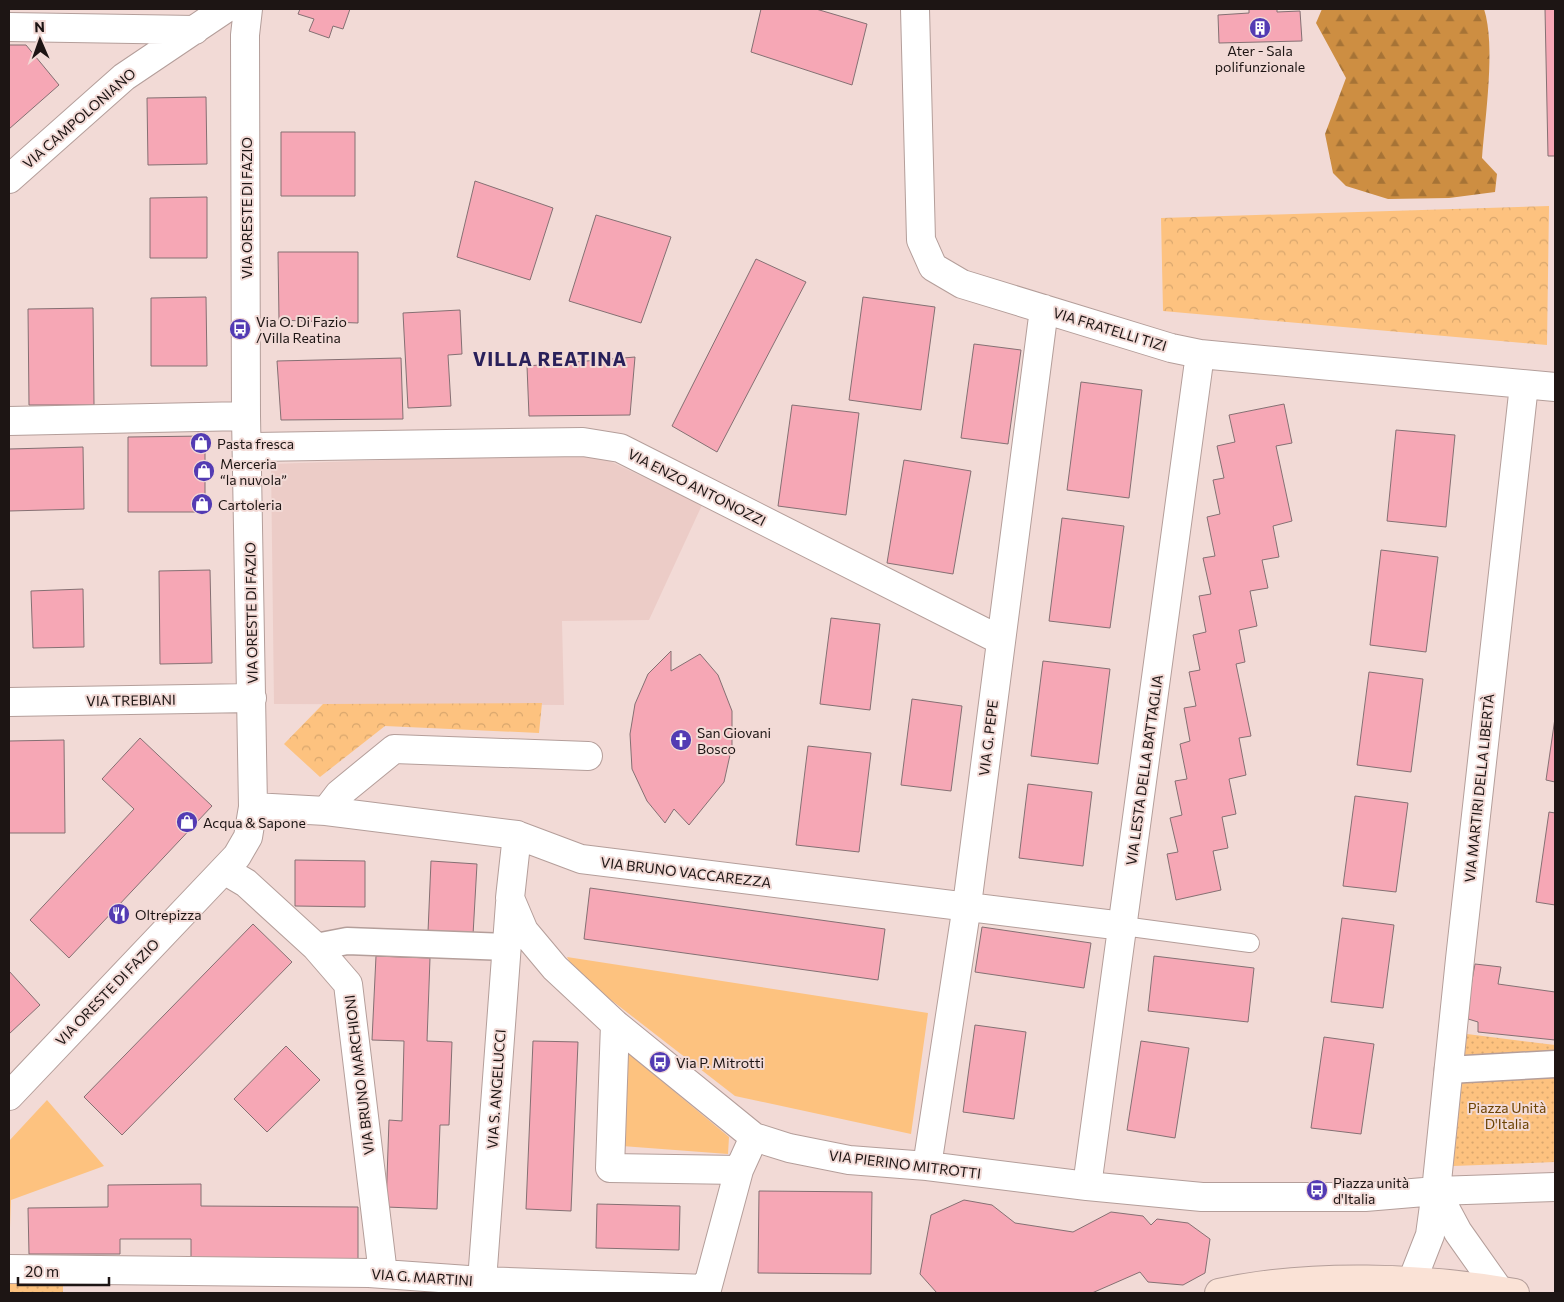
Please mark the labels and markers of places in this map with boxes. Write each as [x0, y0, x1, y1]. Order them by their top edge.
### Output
building icon: Ater - Sala polifunzionale [1248, 16, 1272, 40]
place label: Ater - Sala polifunzionale [1215, 42, 1305, 75]
place label: Via O. Di Fazio /Villa Reatina [256, 313, 347, 346]
bus stop icon: Via O. Di Fazio /Villa Reatina [228, 317, 252, 341]
shop icon: Pasta fresca [189, 431, 213, 455]
place label: Pasta fresca [217, 435, 294, 452]
place label: Merceria “la nuvola” [220, 455, 287, 488]
shop icon: Merceria “la nuvola” [192, 459, 216, 483]
shop icon: Cartoleria [190, 492, 214, 516]
place label: Cartoleria [218, 496, 282, 513]
place label: San Giovani Bosco [697, 724, 771, 757]
church icon: San Giovani Bosco [669, 728, 693, 752]
shop icon: Acqua & Sapone [175, 810, 199, 834]
place label: Acqua & Sapone [203, 814, 306, 831]
restaurant icon: Oltrepizza [107, 902, 131, 926]
place label: Oltrepizza [135, 906, 202, 923]
bus stop icon: Via P. Mitrotti [648, 1050, 672, 1074]
place label: Via P. Mitrotti [676, 1054, 764, 1071]
place label: Piazza unità d'Italia [1333, 1174, 1409, 1207]
bus stop icon: Piazza unità d'Italia [1305, 1178, 1329, 1202]

